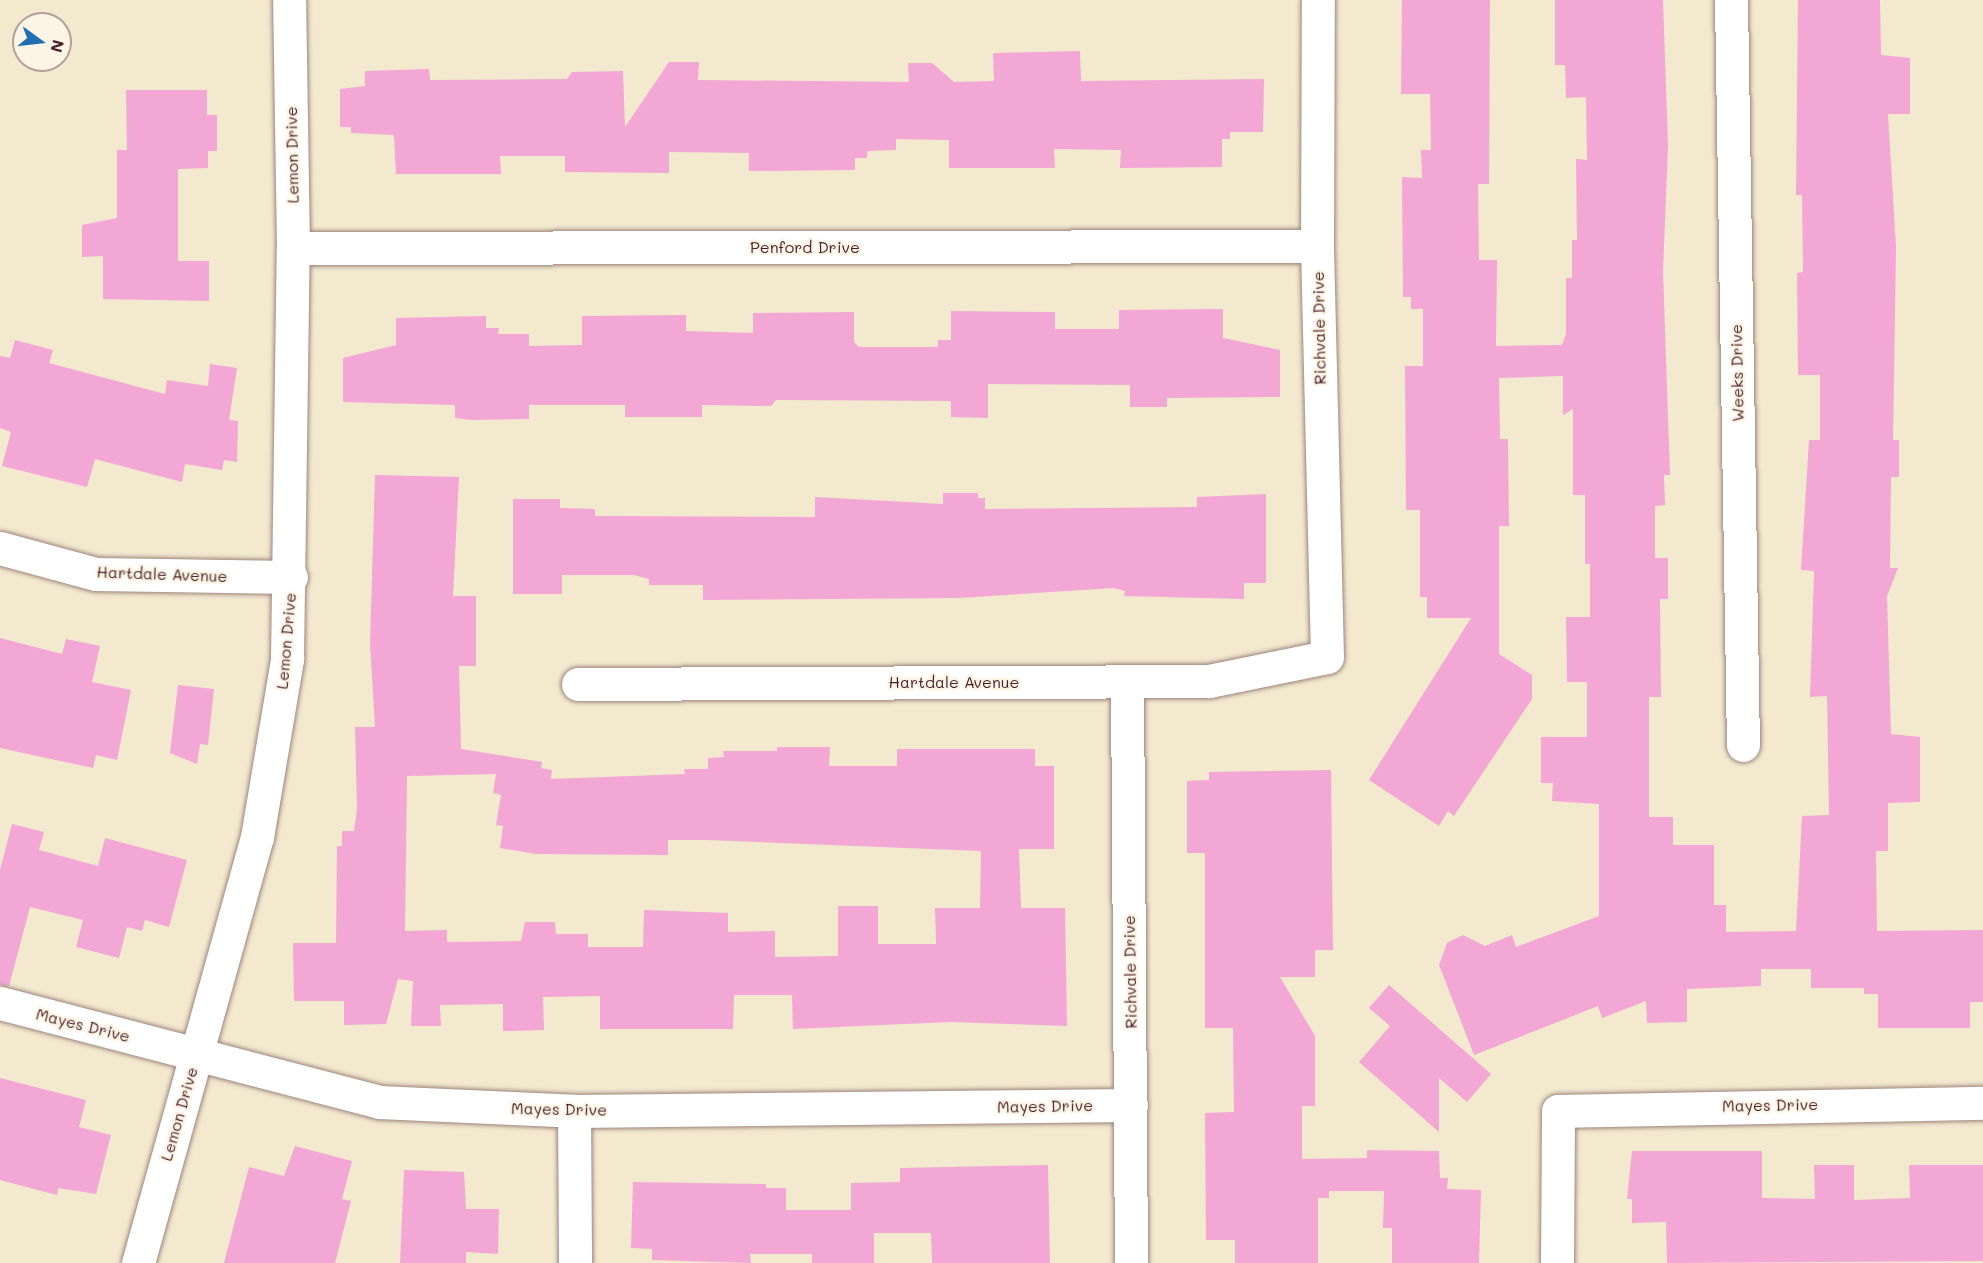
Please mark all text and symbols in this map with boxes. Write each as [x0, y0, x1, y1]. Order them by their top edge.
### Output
north arrow [12, 12, 72, 72]
text: N [46, 38, 70, 55]
street label: Lemon Drive [282, 106, 302, 204]
street label: Penford Drive [750, 237, 860, 257]
street label: Richvale Drive [1308, 271, 1330, 385]
street label: Weeks Drive [1727, 324, 1747, 422]
street label: Hartdale Avenue [96, 562, 228, 586]
street label: Lemon Drive [272, 592, 300, 690]
street label: Hartdale Avenue [889, 672, 1019, 692]
street label: Richvale Drive [1119, 915, 1141, 1029]
street label: Mayes Drive [34, 1004, 132, 1046]
street label: Lemon Drive [156, 1065, 202, 1163]
street label: Mayes Drive [1722, 1095, 1818, 1115]
street label: Mayes Drive [997, 1096, 1093, 1116]
street label: Mayes Drive [511, 1099, 607, 1119]

